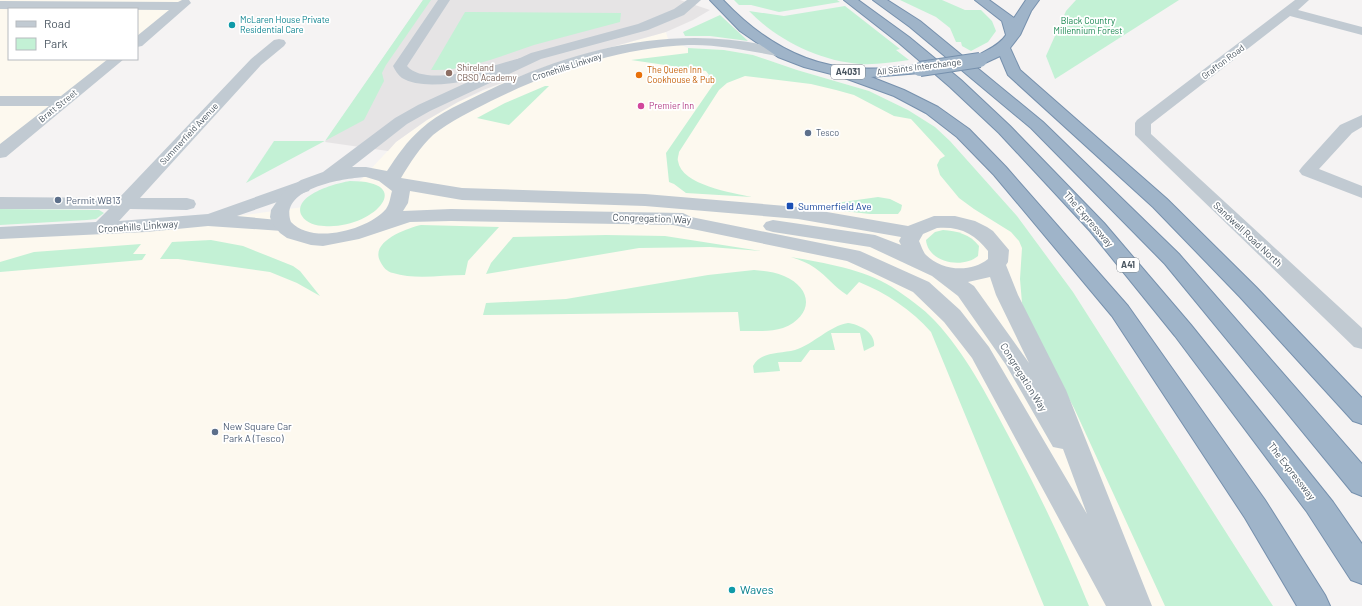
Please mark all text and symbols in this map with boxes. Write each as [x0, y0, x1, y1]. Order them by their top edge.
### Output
legend [8, 8, 138, 60]
place label: McLaren House Private Residential Care [240, 14, 330, 35]
park label: Black Country Millennium Forest [1054, 15, 1122, 36]
text: Road [44, 16, 71, 30]
marker: McLaren House Private Residential Care [227, 20, 237, 30]
text: Park [44, 36, 68, 50]
street label: Grafton Road [1199, 42, 1246, 81]
street label: Cronehills Linkway [531, 50, 603, 83]
street label: All Saints Interchange [876, 56, 962, 77]
place label: Shireland CBSO Academy [457, 62, 517, 83]
place label: The Queen Inn Cookhouse & Pub [647, 64, 715, 85]
road number: A4031 [831, 65, 865, 79]
marker: Shireland CBSO Academy [444, 68, 454, 78]
marker: The Queen Inn Cookhouse & Pub [634, 70, 644, 80]
street label: Bratt Street [36, 87, 79, 124]
street label: Summerfield Avenue [157, 100, 220, 167]
place label: Premier Inn [649, 100, 694, 111]
marker: Premier Inn [636, 101, 646, 111]
place label: Tesco [816, 127, 839, 138]
marker: Tesco [803, 128, 813, 138]
street label: The Expressway [1062, 189, 1117, 249]
place label: Permit WB13 [66, 194, 121, 206]
marker: Permit WB13 [53, 195, 63, 205]
street label: Sandwell Road North [1211, 199, 1285, 269]
place label: Summerfield Ave [798, 200, 872, 212]
marker: Summerfield Ave [785, 201, 795, 211]
street label: Congregation Way [613, 211, 692, 225]
street label: Cronehills Linkway [97, 217, 179, 235]
road number: A41 [1117, 258, 1139, 272]
street label: Congregation Way [998, 340, 1050, 414]
place label: New Square Car Park A (Tesco) [223, 420, 292, 444]
marker: New Square Car Park A (Tesco) [210, 427, 220, 437]
street label: The Expressway [1266, 440, 1318, 502]
place label: Waves [740, 582, 774, 596]
marker: Waves [727, 585, 737, 595]

